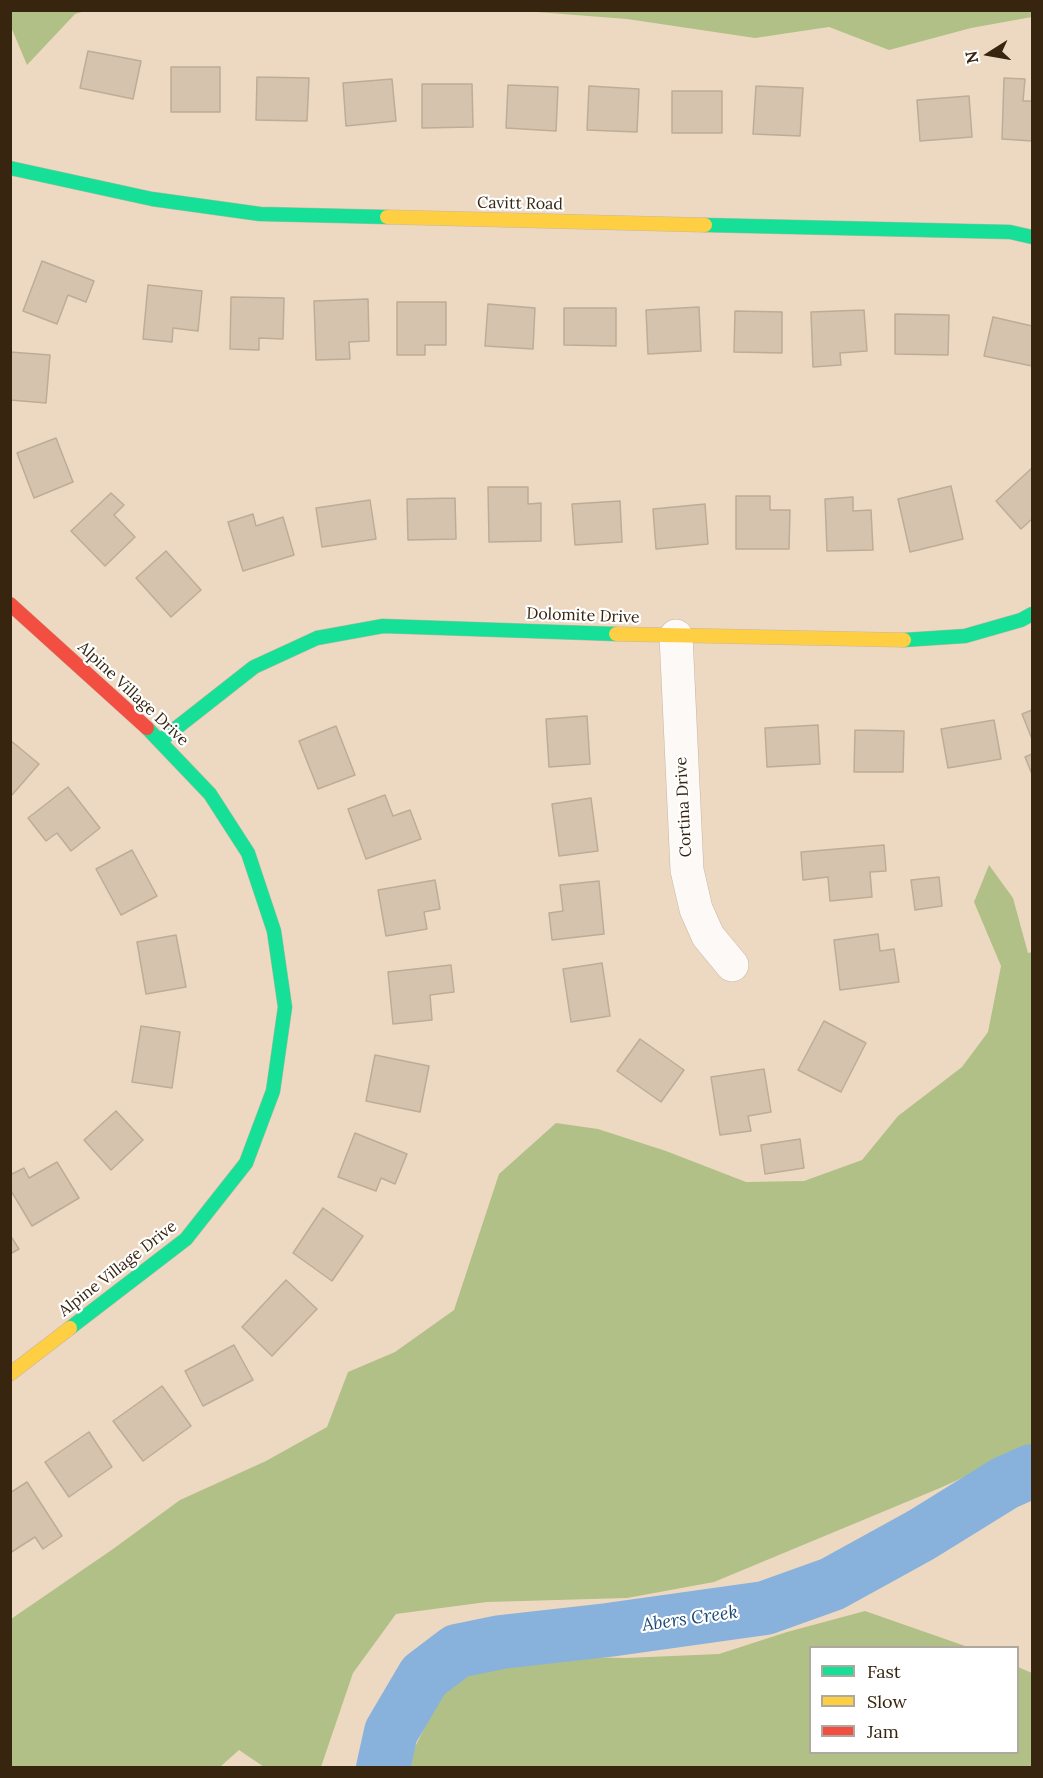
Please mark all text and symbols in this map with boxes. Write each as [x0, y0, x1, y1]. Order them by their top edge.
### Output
north arrow [959, 24, 1019, 84]
text: N [960, 49, 982, 65]
street label: Cavitt Road [477, 194, 563, 214]
street label: Dolomite Drive [526, 604, 640, 628]
street label: Alpine Village Drive [74, 638, 192, 750]
street label: Cortina Drive [672, 756, 696, 858]
street label: Alpine Village Drive [55, 1217, 181, 1321]
water label: Abers Creek [641, 1602, 739, 1636]
legend [809, 1646, 1019, 1754]
text: Fast [867, 1660, 901, 1683]
text: Slow [867, 1690, 907, 1713]
text: Jam [867, 1720, 899, 1743]

